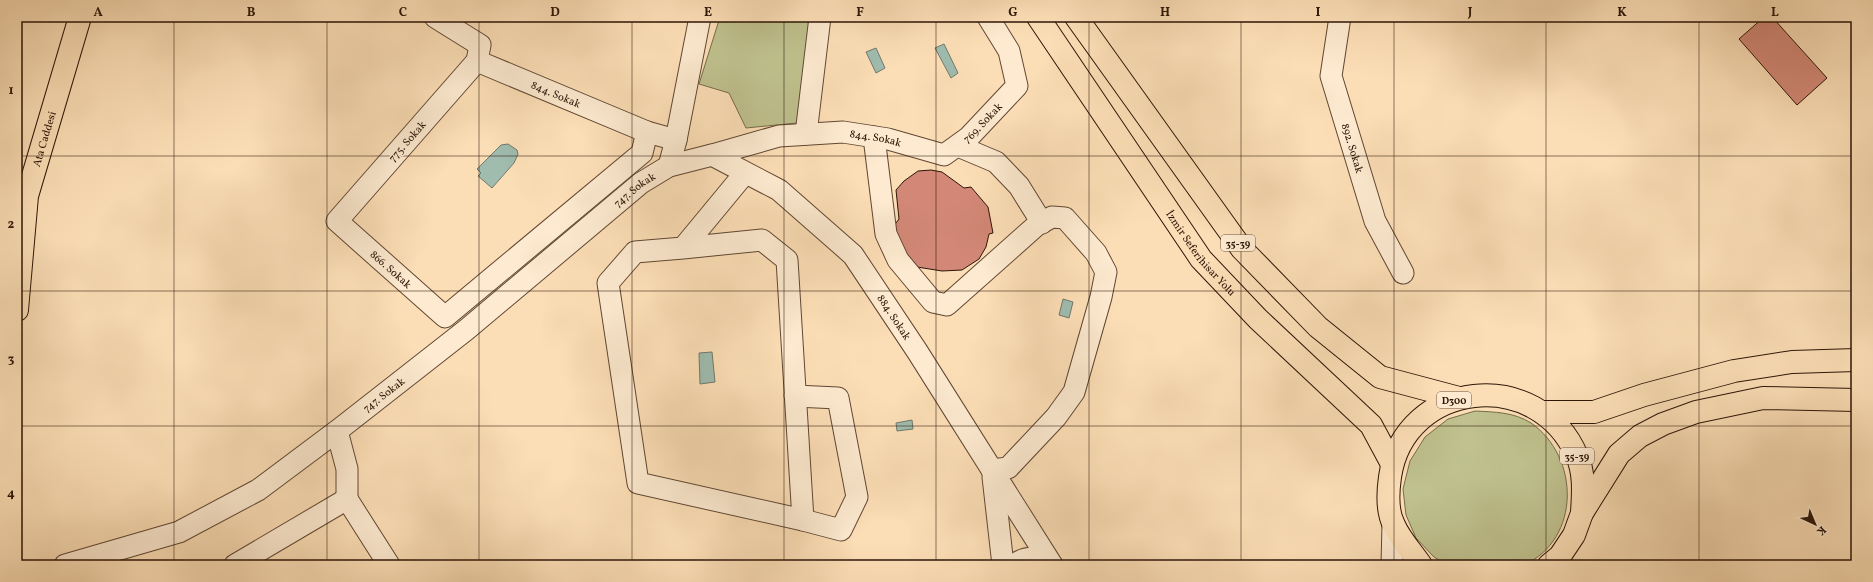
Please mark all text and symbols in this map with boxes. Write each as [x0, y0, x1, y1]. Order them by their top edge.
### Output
text: A [93, 4, 103, 22]
text: B [247, 4, 256, 22]
text: C [399, 4, 407, 22]
text: D [550, 4, 560, 22]
text: E [704, 4, 712, 22]
text: F [856, 4, 864, 22]
text: G [1008, 4, 1018, 22]
text: H [1160, 4, 1170, 22]
text: I [1316, 4, 1321, 22]
text: J [1467, 4, 1473, 22]
text: K [1617, 4, 1627, 22]
text: L [1771, 4, 1779, 22]
street label: 844. Sokak [528, 78, 583, 112]
text: 1 [8, 82, 14, 100]
street label: 769. Sokak [961, 100, 1006, 148]
street label: Ata Caddesi [30, 110, 61, 169]
street label: 775. Sokak [386, 118, 430, 166]
street label: 892. Sokak [1337, 122, 1366, 175]
street label: 844. Sokak [848, 127, 903, 151]
street label: 747. Sokak [611, 170, 659, 212]
street label: İzmir Seferihisar Yolu [1161, 208, 1238, 300]
text: 2 [8, 216, 15, 234]
road number: 35-39 [1221, 235, 1255, 251]
street label: 866. Sokak [366, 248, 414, 293]
street label: 884. Sokak [873, 292, 914, 344]
text: 3 [8, 351, 15, 369]
street label: 747. Sokak [361, 375, 409, 417]
road number: D300 [1437, 392, 1471, 408]
road number: 35-39 [1560, 448, 1594, 464]
text: 4 [7, 485, 15, 503]
north arrow [1795, 504, 1835, 544]
text: K [1813, 522, 1829, 538]

